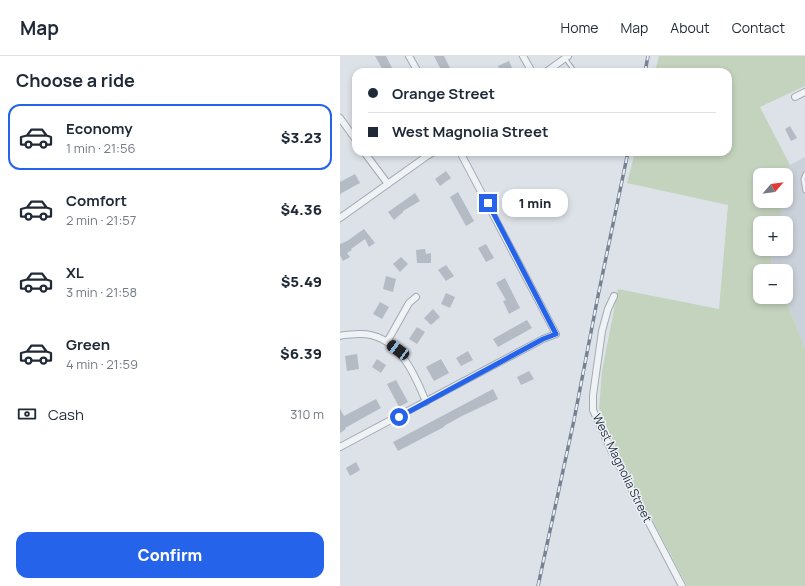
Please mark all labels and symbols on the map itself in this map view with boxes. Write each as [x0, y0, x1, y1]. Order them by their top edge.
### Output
north arrow [753, 168, 793, 208]
callout: 1 min [502, 189, 568, 217]
route end [479, 194, 497, 212]
car [385, 338, 411, 362]
route start [390, 408, 408, 426]
street label: West Magnolia Street [589, 411, 656, 525]

